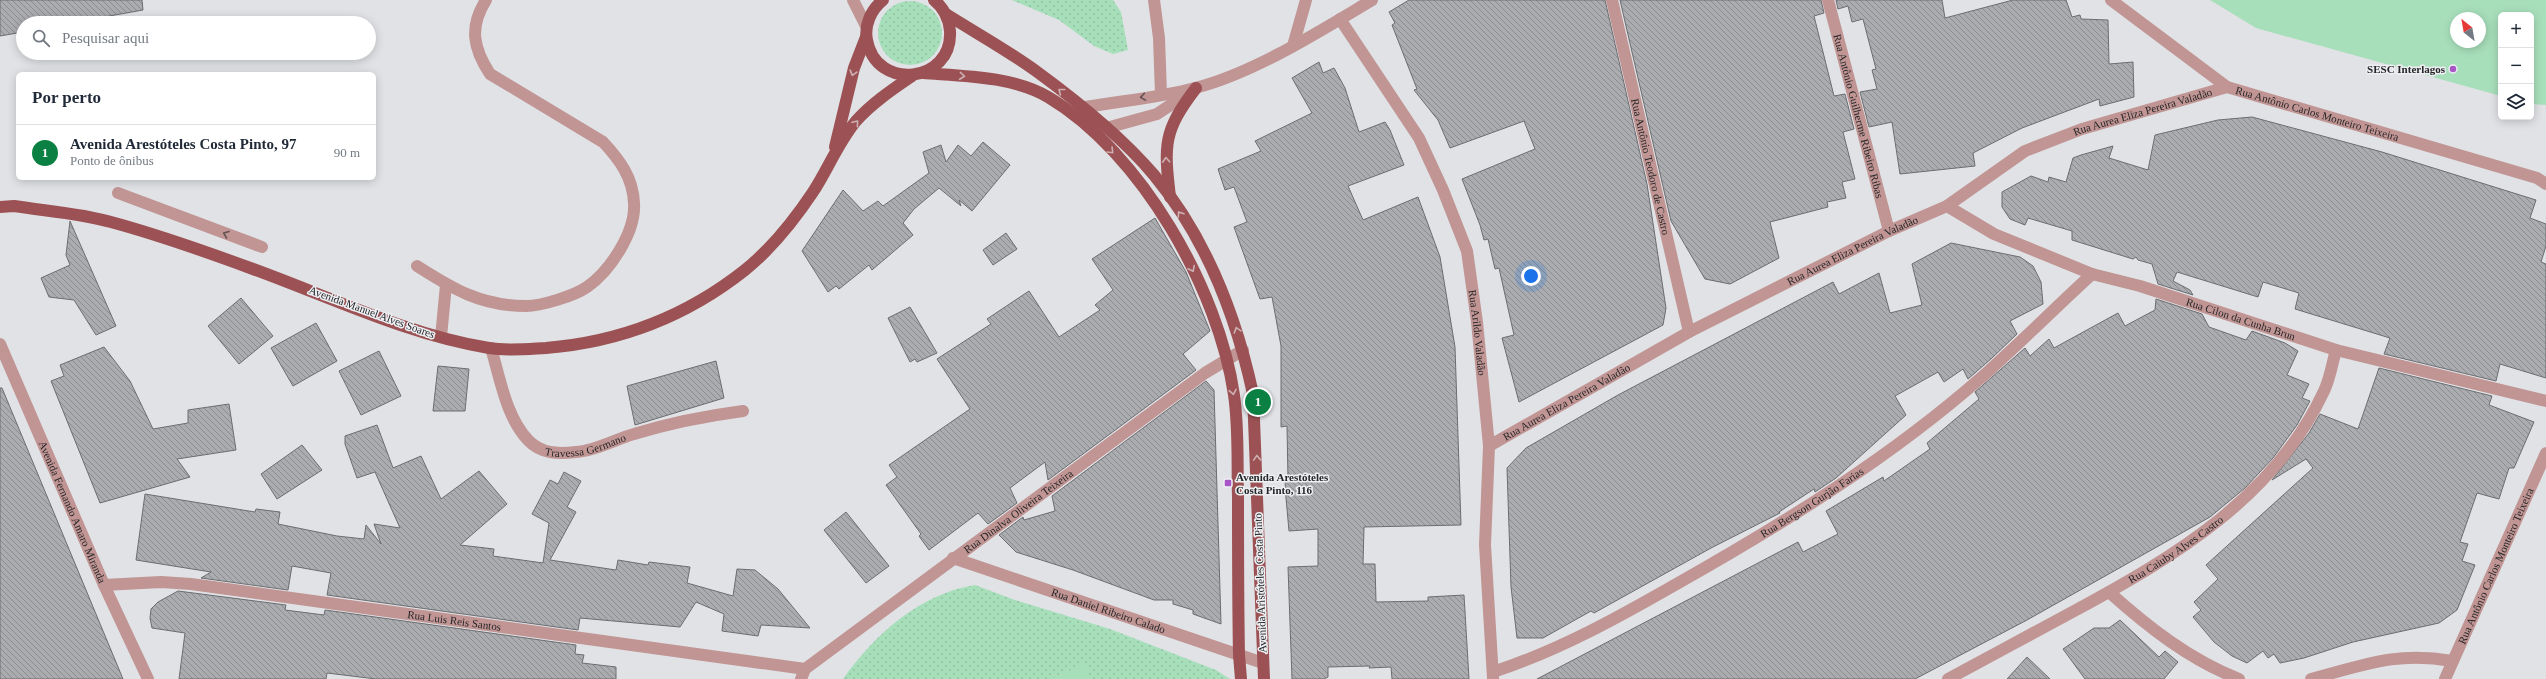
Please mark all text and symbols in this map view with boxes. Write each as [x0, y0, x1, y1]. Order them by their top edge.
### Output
north arrow [2450, 12, 2486, 48]
map controls [2498, 12, 2534, 120]
button: + [2498, 12, 2534, 48]
search box [16, 16, 376, 60]
icon: search [30, 27, 52, 49]
text: Pesquisar aqui [62, 30, 149, 46]
street label: Rua Antônio Guilherme Ribeiro Ribas [1831, 33, 1886, 199]
button: − [2498, 48, 2534, 84]
place label: SESC Interlagos [2367, 63, 2446, 75]
marker: SESC Interlagos [2448, 64, 2458, 74]
one-way arrow [849, 70, 858, 77]
one-way arrow [959, 71, 965, 80]
street label: Rua Antônio Carlos Monteiro Teixeira [2234, 84, 2400, 143]
button: layers [2498, 84, 2534, 120]
street label: Rua Aurea Eliza Pereira Valadão [2071, 86, 2214, 138]
text: Por perto [32, 88, 101, 107]
one-way arrow [1059, 89, 1066, 96]
one-way arrow [1140, 92, 1146, 101]
street label: Rua Antônio Teodoro de Castro [1629, 97, 1672, 236]
one-way arrow [851, 120, 858, 127]
text: Avenida Arestóteles Costa Pinto, 97 [70, 136, 297, 152]
text: 1 [42, 145, 48, 160]
text: 90 m [334, 145, 360, 160]
one-way arrow [1106, 146, 1114, 154]
text: Ponto de ônibus [70, 153, 154, 168]
one-way arrow [1162, 156, 1171, 163]
one-way arrow [1178, 211, 1185, 218]
street label: Rua Aurea Eliza Pereira Valadão [1785, 213, 1920, 287]
one-way arrow [223, 230, 230, 238]
one-way arrow [1187, 265, 1194, 272]
your location [1521, 266, 1541, 286]
street label: Avenida Manuel Alves Soares [308, 284, 436, 340]
street label: Rua Arildo Valadão [1466, 289, 1488, 377]
street label: Rua Cilon da Cunha Brun [2185, 295, 2297, 342]
one-way arrow [1233, 327, 1242, 334]
street label: Rua Aurea Eliza Pereira Valadão [1501, 361, 1632, 443]
pin: 1 [1245, 387, 1271, 417]
one-way arrow [1228, 389, 1237, 395]
street label: Travessa Germano [544, 431, 628, 459]
street label: Avenida Fernando Amaro Miranda [37, 439, 108, 585]
one-way arrow [1253, 455, 1261, 461]
street label: Rua Bergson Gurjão Farias [1758, 465, 1866, 540]
street label: Rua Dinalva Oliveira Teixeira [961, 467, 1075, 556]
place label: Avenida Arestóteles Costa Pinto, 116 [1236, 471, 1329, 496]
marker: Avenida Arestóteles Costa Pinto, 116 [1223, 478, 1233, 488]
street label: Rua Antônio Carlos Monteiro Teixeira [2456, 486, 2536, 646]
street label: Avenida Aristóteles Costa Pinto [1252, 512, 1268, 653]
street label: Rua Caiuby Alves Castro [2126, 513, 2226, 586]
street label: Rua Daniel Ribeiro Calado [1050, 586, 1167, 636]
street label: Rua Luis Reis Santos [407, 608, 502, 633]

